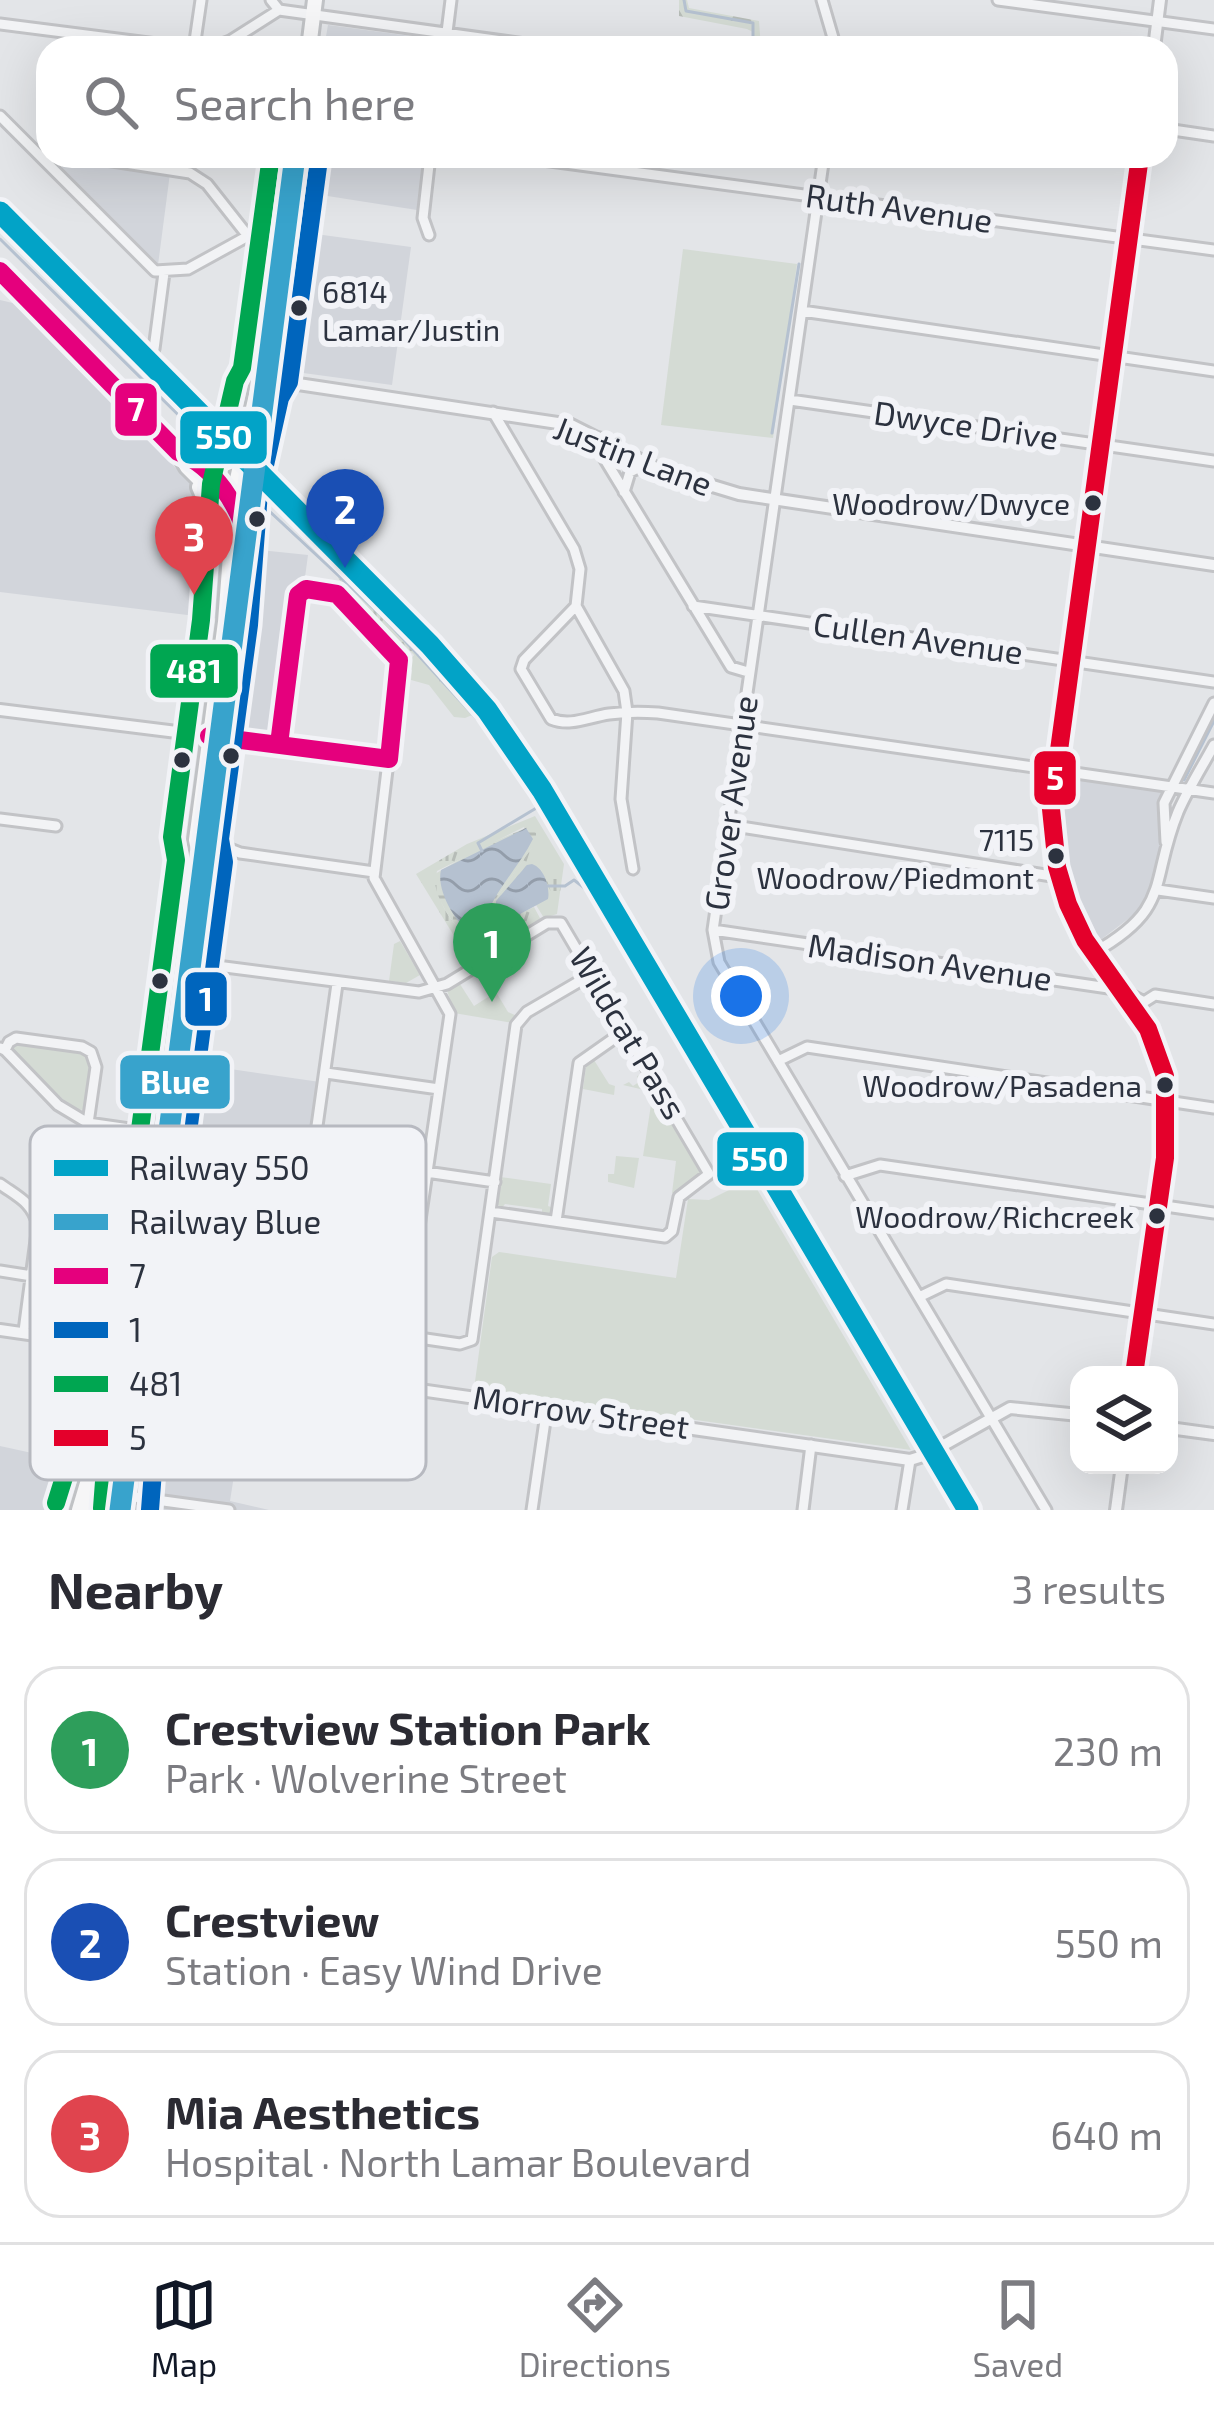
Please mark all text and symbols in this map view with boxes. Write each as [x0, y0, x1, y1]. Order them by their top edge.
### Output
search box [36, 36, 1178, 168]
icon: search [78, 69, 144, 135]
text: Search here [174, 75, 416, 129]
street label: Ruth Avenue [803, 174, 995, 240]
place label: 6814 Lamar/Justin [322, 273, 500, 347]
marker: 6814 Lamar/Justin [288, 297, 310, 319]
line badge: 7 [113, 381, 159, 438]
text: 7 [127, 388, 145, 428]
street label: Dwyce Drive [871, 391, 1061, 457]
street label: Justin Lane [549, 407, 718, 503]
line badge: 550 [178, 409, 269, 466]
text: 550 [195, 416, 253, 456]
pin: 2 [306, 469, 384, 568]
place label: Woodrow/Dwyce [832, 485, 1070, 521]
marker: Woodrow/Dwyce [1082, 492, 1104, 514]
pin: 3 [155, 496, 233, 595]
unlabelled marker [246, 508, 268, 530]
street label: Cullen Avenue [811, 603, 1026, 672]
line badge: 481 [148, 642, 240, 700]
text: 481 [166, 650, 222, 690]
street label: Grover Avenue [695, 693, 765, 913]
unlabelled marker [220, 745, 242, 767]
unlabelled marker [171, 749, 193, 771]
line badge: 5 [1032, 749, 1078, 807]
text: 5 [1046, 757, 1064, 797]
place label: 7115 Woodrow/Piedmont [757, 821, 1034, 895]
marker: 7115 Woodrow/Piedmont [1045, 845, 1067, 867]
pin: 1 [453, 903, 531, 1002]
street label: Madison Avenue [806, 924, 1055, 998]
street label: Wildcat Pass [562, 939, 696, 1126]
your location [711, 966, 771, 1026]
unlabelled marker [149, 970, 171, 992]
line badge: 1 [183, 970, 229, 1028]
text: 1 [199, 978, 213, 1018]
line badge: Blue [118, 1053, 232, 1111]
text: Blue [140, 1061, 210, 1101]
place label: Woodrow/Pasadena [862, 1067, 1142, 1103]
marker: Woodrow/Pasadena [1154, 1074, 1176, 1096]
legend [30, 1126, 426, 1480]
line badge: 550 [715, 1130, 806, 1188]
text: 550 [731, 1138, 789, 1178]
text: Railway 550 [129, 1147, 310, 1187]
place label: Woodrow/Richcreek [855, 1198, 1134, 1234]
text: Railway Blue [129, 1201, 321, 1241]
marker: Woodrow/Richcreek [1146, 1205, 1168, 1227]
text: 7 [129, 1255, 146, 1295]
text: 1 [129, 1309, 142, 1349]
text: 481 [129, 1363, 182, 1403]
map controls [1070, 1366, 1178, 1474]
button: layers [1070, 1366, 1178, 1474]
street label: Morrow Street [470, 1376, 692, 1446]
text: 5 [129, 1417, 147, 1457]
text: Nearby [48, 1558, 223, 1619]
text: 3 results [1012, 1565, 1166, 1612]
text: Crestview Station Park [165, 1700, 650, 1754]
text: 1 [82, 1727, 98, 1774]
text: 230 m [1053, 1727, 1163, 1774]
text: Park · Wolverine Street [165, 1754, 567, 1801]
text: Crestview [165, 1892, 379, 1946]
text: 2 [79, 1919, 101, 1966]
text: 550 m [1055, 1919, 1163, 1966]
text: Station · Easy Wind Drive [165, 1946, 603, 1993]
text: Mia Aesthetics [165, 2084, 480, 2138]
text: 3 [79, 2111, 101, 2158]
text: 640 m [1050, 2111, 1163, 2158]
text: Hospital · North Lamar Boulevard [165, 2138, 751, 2185]
tab: Map [151, 2272, 217, 2384]
tab: Directions [519, 2272, 671, 2384]
tab: Saved [973, 2272, 1063, 2384]

